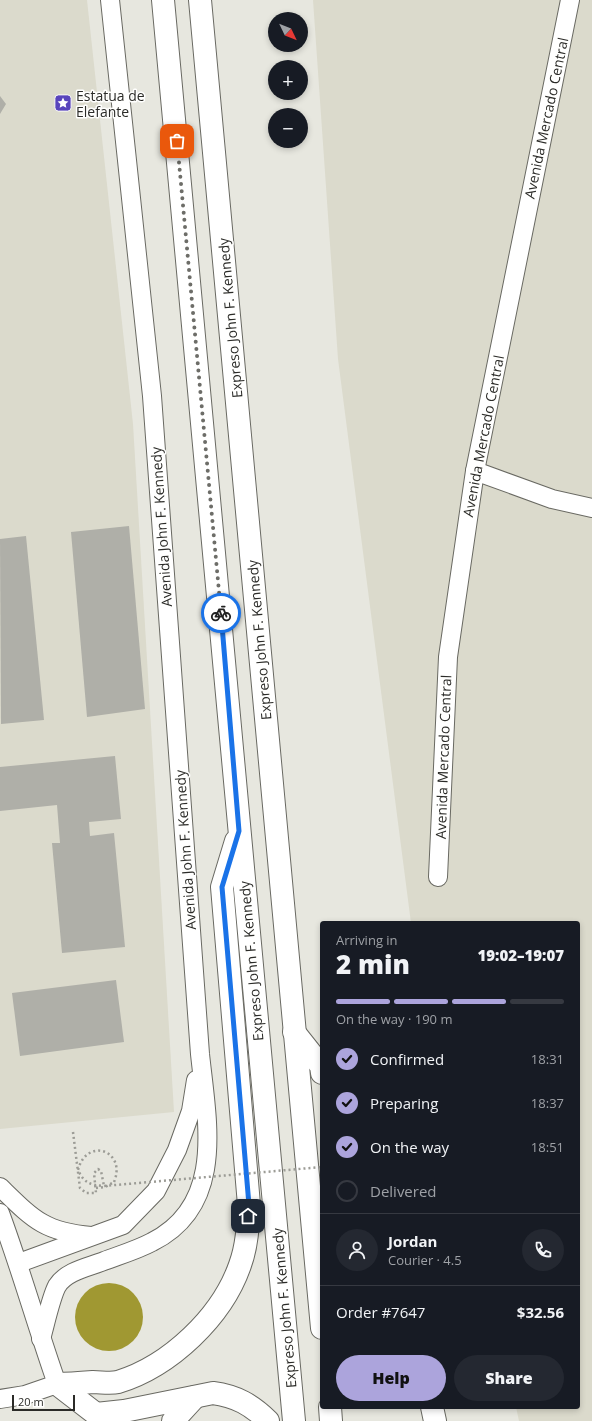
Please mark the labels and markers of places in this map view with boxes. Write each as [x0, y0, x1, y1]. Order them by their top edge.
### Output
place label: Estatua de Elefante [76, 86, 145, 121]
place icon: Estatua de Elefante [53, 93, 73, 113]
pin [160, 124, 194, 158]
pin [231, 1199, 265, 1233]

